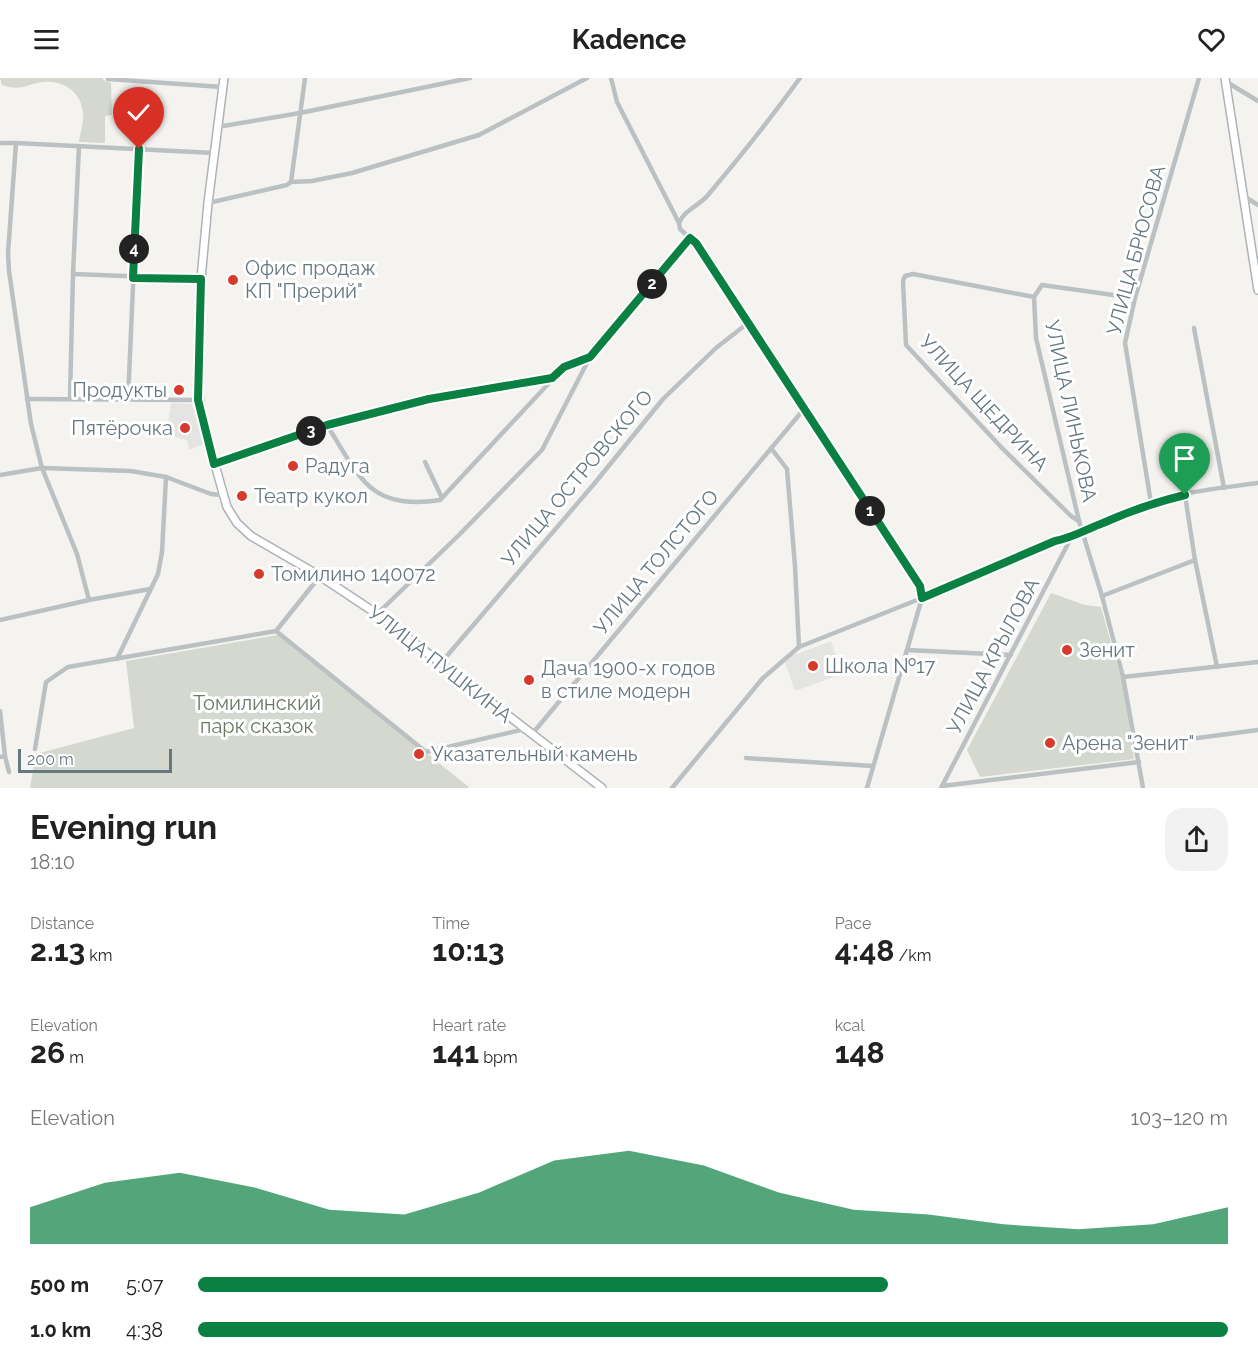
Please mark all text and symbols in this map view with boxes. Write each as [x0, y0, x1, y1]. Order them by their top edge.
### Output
icon: menu [30, 23, 63, 56]
icon: heart [1195, 23, 1228, 56]
text: Kadence [572, 24, 686, 55]
pin [113, 87, 164, 149]
icon: check [122, 96, 155, 129]
street label: УЛИЦА БРЮСОВА [1102, 162, 1170, 338]
pin: 4 [119, 234, 149, 264]
text: 4 [129, 239, 139, 258]
place label: Офис продаж КП "Прерий" [245, 256, 376, 303]
pin: 2 [637, 269, 667, 299]
marker: Офис продаж КП "Прерий" [226, 273, 240, 287]
text: 2 [647, 274, 657, 293]
street label: УЛИЦА ЛИНЬКОВА [1040, 318, 1102, 504]
street label: УЛИЦА ЩЕДРИНА [915, 330, 1054, 476]
place label: Продукты [73, 378, 167, 402]
marker: Продукты [172, 383, 186, 397]
street label: УЛИЦА ОСТРОВСКОГО [496, 385, 658, 571]
place label: Пятёрочка [71, 416, 173, 440]
pin: 3 [296, 416, 326, 446]
marker: Пятёрочка [178, 421, 192, 435]
text: 3 [307, 421, 315, 440]
pin [1159, 433, 1210, 495]
icon: arrive [1168, 442, 1201, 475]
place label: Радуга [305, 454, 370, 478]
marker: Радуга [286, 459, 300, 473]
place label: Театр кукол [254, 484, 368, 508]
street label: УЛИЦА ТОЛСТОГО [589, 485, 723, 639]
marker: Театр кукол [235, 489, 249, 503]
pin: 1 [855, 496, 885, 526]
text: 1 [866, 501, 874, 520]
place label: Томилино 140072 [271, 562, 436, 586]
marker: Томилино 140072 [252, 567, 266, 581]
street label: УЛИЦА КРЫЛОВА [942, 574, 1044, 738]
street label: УЛИЦА ПУШКИНА [363, 600, 517, 728]
place label: Зенит [1079, 638, 1135, 662]
marker: Зенит [1060, 643, 1074, 657]
place label: Школа №17 [825, 654, 935, 678]
place label: Дача 1900-х годов в стиле модерн [541, 656, 715, 703]
marker: Школа №17 [806, 659, 820, 673]
marker: Дача 1900-х годов в стиле модерн [522, 673, 536, 687]
park label: Томилинский парк сказок [193, 691, 321, 738]
place label: Арена "Зенит" [1062, 731, 1194, 755]
marker: Арена "Зенит" [1043, 736, 1057, 750]
place label: Указательный камень [431, 742, 638, 766]
scale bar [18, 746, 172, 774]
marker: Указательный камень [412, 747, 426, 761]
text: 200 m [27, 750, 74, 769]
text: Evening run [30, 808, 217, 847]
button: share [1165, 808, 1228, 871]
text: 18:10 [30, 850, 75, 874]
text: Distance [30, 914, 94, 933]
text: Time [432, 914, 470, 933]
text: Pace [835, 914, 871, 933]
text: 2.13 [30, 933, 85, 968]
text: 10:13 [432, 933, 505, 968]
text: 4:48 [835, 933, 894, 968]
text: km [85, 946, 113, 965]
text: /km [894, 946, 931, 965]
text: Elevation [30, 1016, 98, 1035]
text: Heart rate [432, 1016, 506, 1035]
text: kcal [835, 1016, 865, 1035]
text: 26 [30, 1035, 65, 1070]
text: 141 [432, 1035, 479, 1070]
text: 148 [835, 1035, 885, 1070]
text: m [65, 1048, 84, 1067]
text: bpm [479, 1048, 518, 1067]
text: Elevation [30, 1106, 115, 1130]
text: 103–120 m [1131, 1106, 1228, 1130]
text: 500 m [30, 1273, 89, 1297]
text: 5:07 [126, 1273, 163, 1297]
text: 1.0 km [30, 1318, 91, 1342]
text: 4:38 [126, 1318, 163, 1342]

